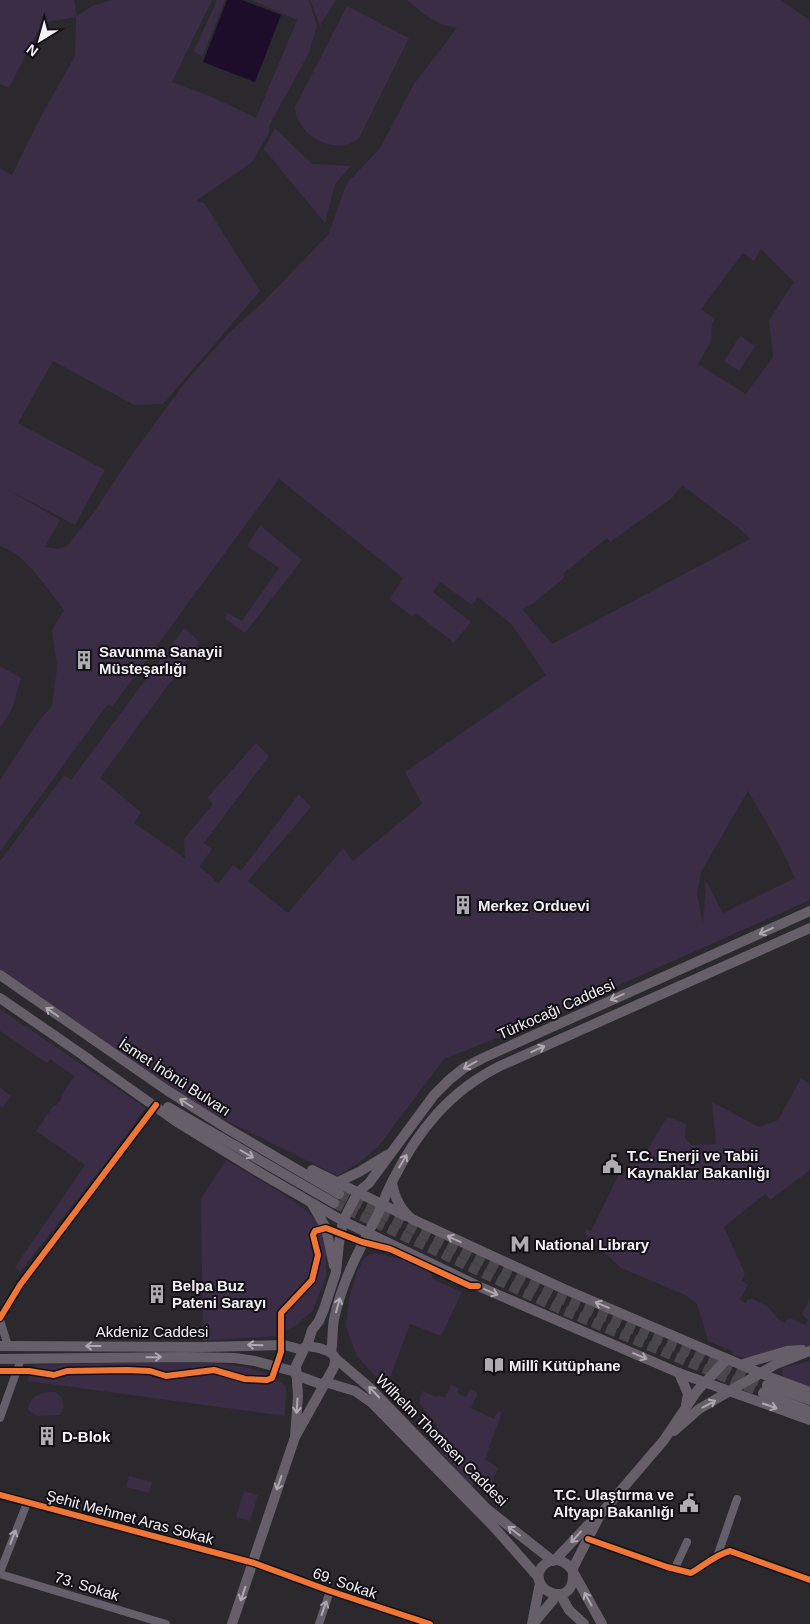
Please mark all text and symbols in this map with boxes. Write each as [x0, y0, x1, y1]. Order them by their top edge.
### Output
north arrow [15, 15, 65, 65]
text: N [23, 41, 41, 60]
place label: Savunma Sanayii Müsteşarlığı [99, 643, 222, 677]
building icon: Savunma Sanayii Müsteşarlığı [73, 649, 95, 671]
building icon: Merkez Orduevi [452, 894, 474, 916]
place label: Merkez Orduevi [478, 897, 590, 914]
one-way arrow [759, 927, 774, 936]
street label: Türkocağı Caddesi [495, 976, 617, 1042]
one-way arrow [610, 993, 625, 1003]
one-way arrow [45, 1007, 59, 1017]
street label: İsmet İnönü Bulvarı [116, 1035, 234, 1119]
one-way arrow [530, 1043, 545, 1053]
one-way arrow [463, 1061, 477, 1071]
one-way arrow [180, 1098, 194, 1108]
place label: T.C. Enerji ve Tabii Kaynaklar Bakanlığı [627, 1147, 770, 1181]
one-way arrow [239, 1150, 254, 1159]
public building icon: T.C. Enerji ve Tabii Kaynaklar Bakanlığı [601, 1153, 623, 1175]
one-way arrow [398, 1154, 408, 1169]
one-way arrow [447, 1233, 462, 1243]
metro station icon: National Library [509, 1233, 531, 1255]
place label: National Library [535, 1236, 650, 1253]
place label: Belpa Buz Pateni Sarayı [172, 1277, 266, 1311]
building icon: Belpa Buz Pateni Sarayı [146, 1283, 168, 1305]
one-way arrow [483, 1287, 498, 1297]
one-way arrow [333, 1297, 343, 1313]
one-way arrow [595, 1300, 610, 1310]
street label: Akdeniz Caddesi [96, 1323, 208, 1340]
one-way arrow [85, 1341, 101, 1351]
one-way arrow [247, 1341, 263, 1350]
one-way arrow [145, 1352, 161, 1362]
one-way arrow [632, 1352, 647, 1362]
library icon: Millî Kütüphane [483, 1354, 505, 1376]
place label: Millî Kütüphane [509, 1357, 621, 1374]
street label: Wilhelm Thomsen Caddesi [373, 1371, 511, 1509]
one-way arrow [368, 1386, 380, 1399]
one-way arrow [293, 1398, 302, 1414]
one-way arrow [702, 1399, 717, 1409]
one-way arrow [761, 1402, 777, 1411]
building icon: D-Blok [36, 1425, 58, 1447]
place label: D-Blok [62, 1428, 111, 1445]
one-way arrow [274, 1475, 283, 1490]
street label: Şehit Mehmet Aras Sokak [44, 1486, 216, 1548]
place label: T.C. Ulaştırma ve Altyapı Bakanlığı [553, 1486, 674, 1520]
public building icon: T.C. Ulaştırma ve Altyapı Bakanlığı [678, 1492, 700, 1514]
one-way arrow [508, 1525, 521, 1536]
one-way arrow [10, 1530, 19, 1545]
one-way arrow [571, 1530, 582, 1543]
street label: 69. Sokak [311, 1564, 380, 1602]
street label: 73. Sokak [53, 1568, 122, 1604]
one-way arrow [238, 1585, 247, 1601]
one-way arrow [582, 1593, 592, 1607]
one-way arrow [320, 1600, 329, 1616]

